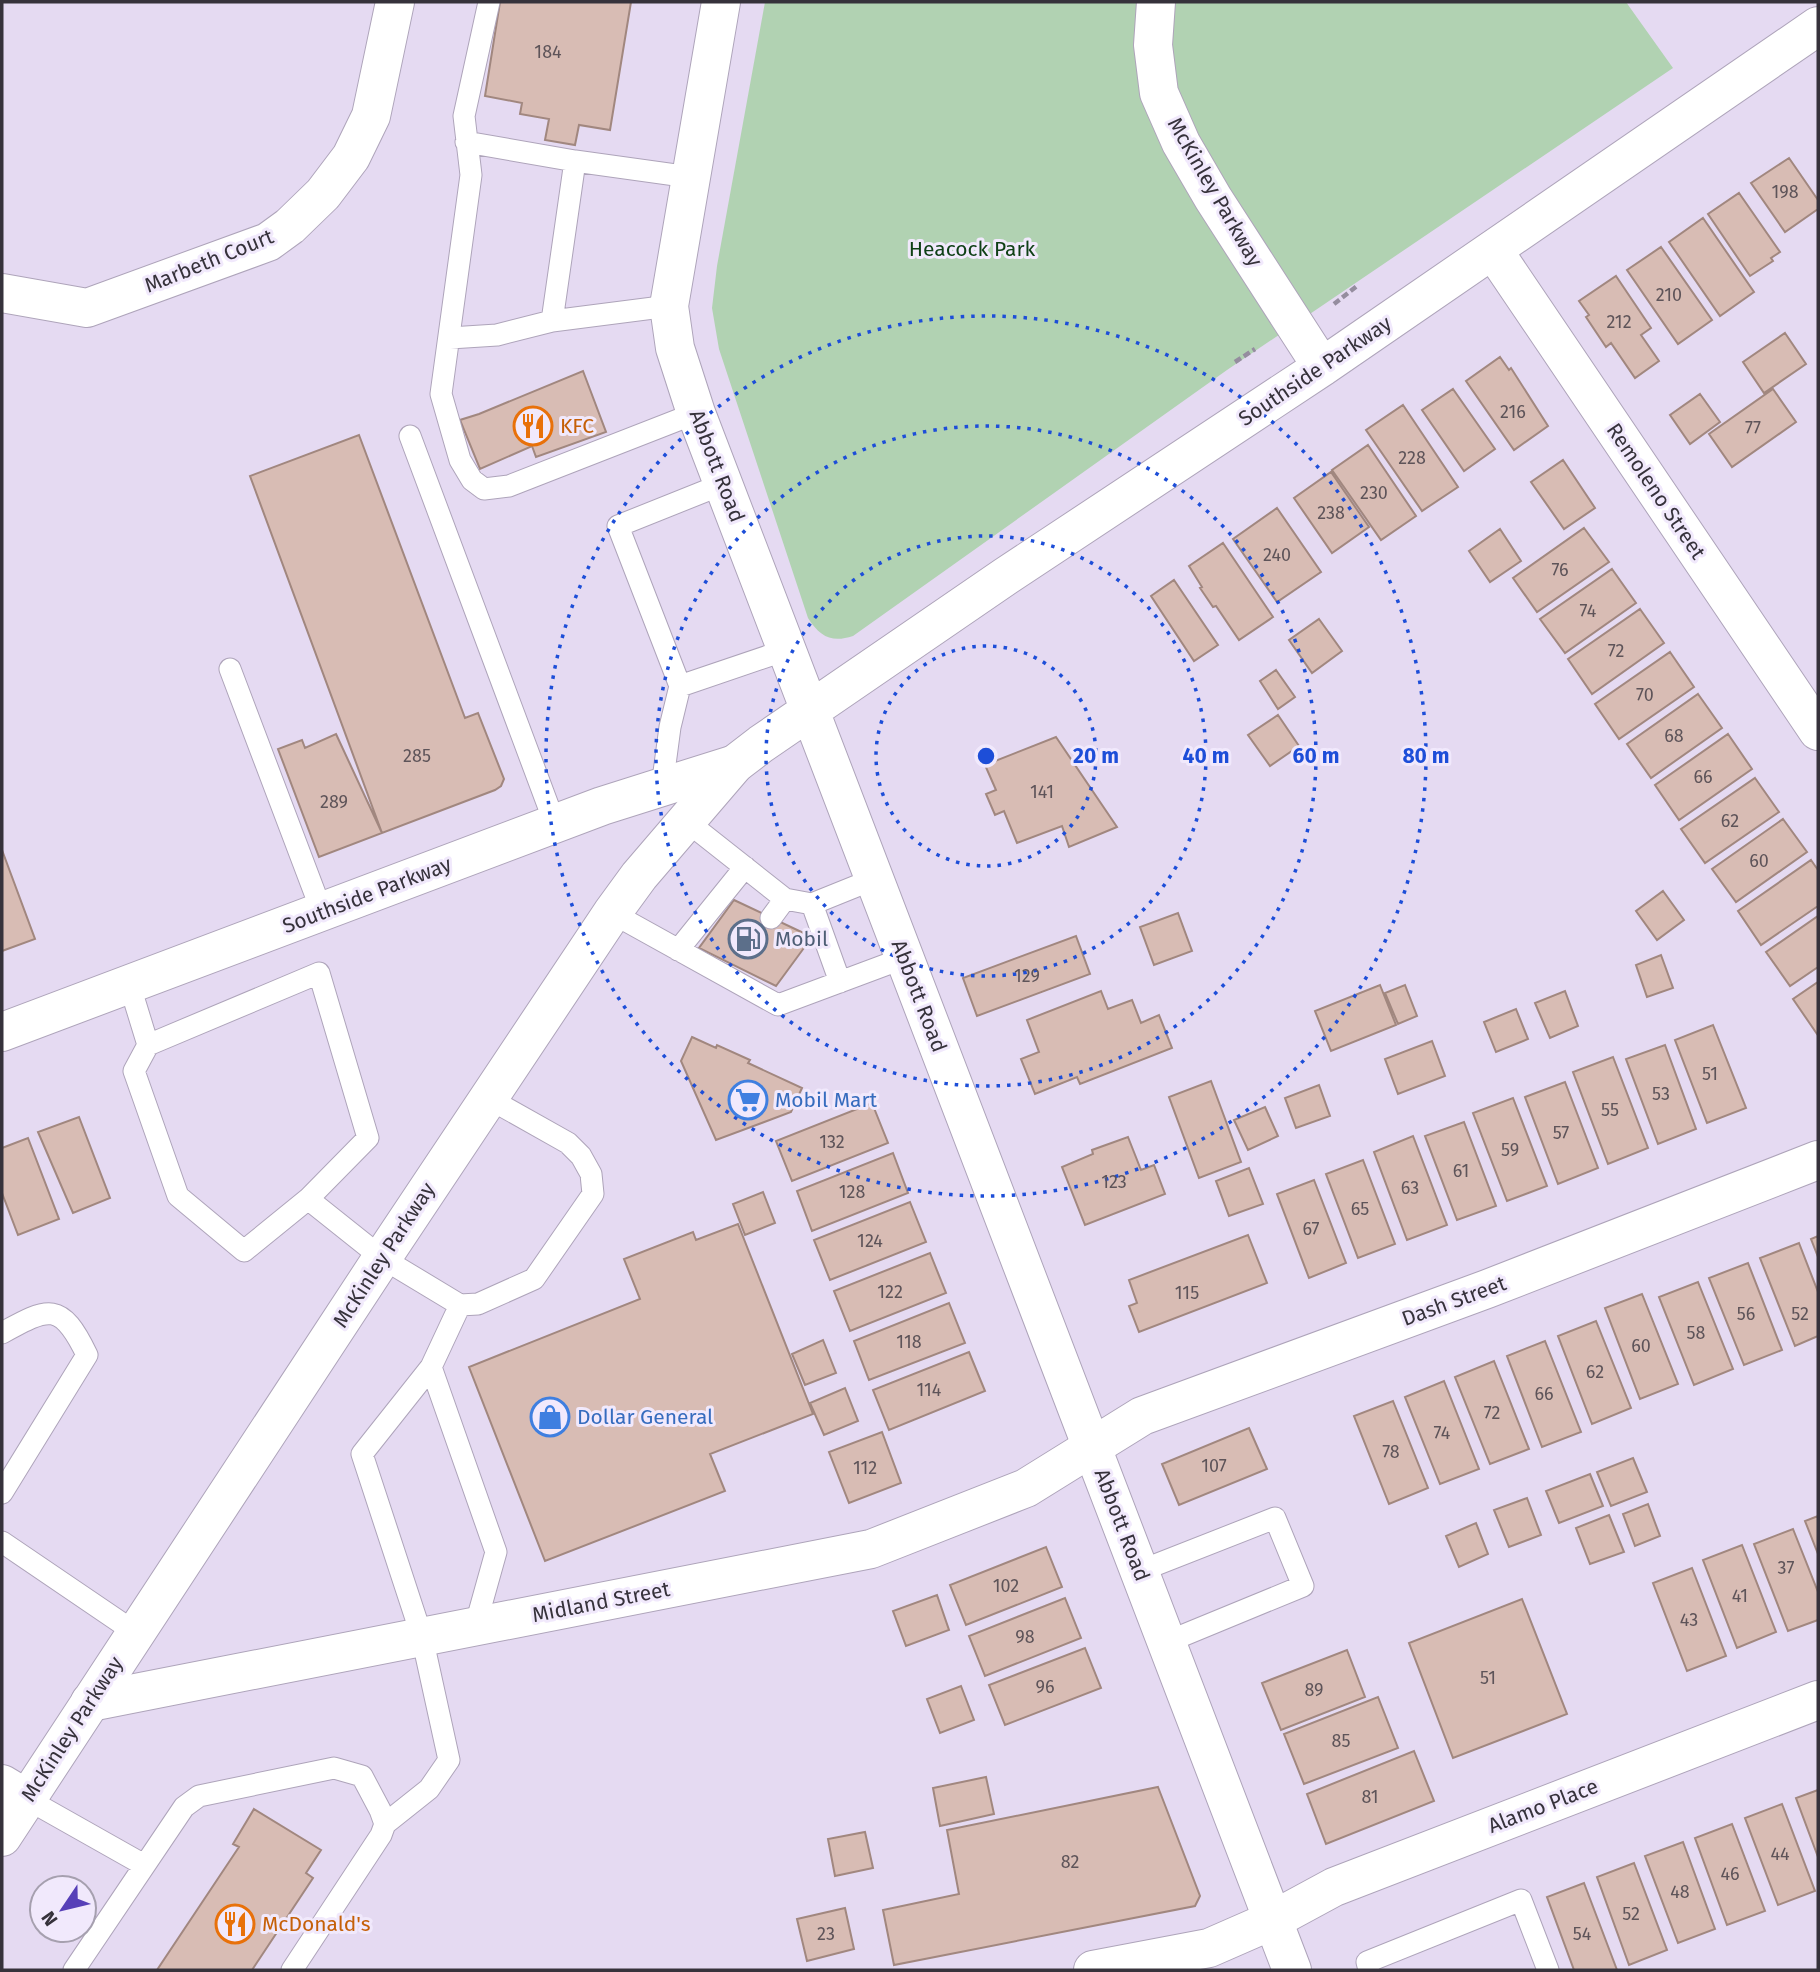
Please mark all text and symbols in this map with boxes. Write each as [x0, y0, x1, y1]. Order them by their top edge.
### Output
house number: 184 [534, 41, 562, 63]
street label: McKinley Parkway [1162, 113, 1269, 272]
house number: 198 [1771, 181, 1799, 203]
street label: Marbeth Court [141, 223, 278, 299]
park label: Heacock Park [909, 236, 1035, 262]
house number: 210 [1656, 284, 1682, 306]
street label: Southside Parkway [1234, 310, 1397, 432]
house number: 212 [1606, 311, 1632, 333]
house number: 216 [1500, 401, 1526, 423]
restaurant icon: KFC [512, 405, 554, 447]
street label: Abbott Road [684, 406, 750, 526]
place label: KFC [560, 413, 594, 439]
house number: 77 [1745, 417, 1761, 439]
street label: Remoleno Street [1601, 418, 1711, 564]
house number: 228 [1398, 447, 1426, 469]
house number: 230 [1360, 482, 1388, 504]
house number: 238 [1317, 502, 1345, 524]
house number: 240 [1263, 544, 1291, 566]
house number: 76 [1551, 559, 1569, 581]
house number: 74 [1580, 600, 1597, 622]
house number: 72 [1608, 640, 1624, 662]
house number: 70 [1636, 684, 1654, 706]
house number: 68 [1664, 725, 1684, 747]
text: 20 m [1073, 743, 1119, 769]
text: 40 m [1183, 743, 1229, 769]
text: 60 m [1293, 743, 1339, 769]
text: 80 m [1402, 743, 1450, 769]
centre of rings [974, 744, 998, 768]
house number: 285 [403, 745, 431, 767]
house number: 66 [1693, 766, 1713, 788]
house number: 141 [1030, 781, 1054, 803]
house number: 289 [320, 791, 348, 813]
house number: 62 [1721, 810, 1739, 832]
house number: 60 [1749, 850, 1769, 872]
street label: Southside Parkway [279, 851, 456, 939]
fuel station icon: Mobil [727, 918, 769, 960]
place label: Mobil [775, 926, 828, 952]
street label: Abbott Road [886, 936, 952, 1056]
house number: 129 [1014, 965, 1040, 987]
house number: 51 [1702, 1063, 1718, 1085]
supermarket icon: Mobil Mart [727, 1079, 769, 1121]
house number: 53 [1652, 1083, 1670, 1105]
place label: Mobil Mart [775, 1087, 878, 1113]
house number: 55 [1601, 1099, 1619, 1121]
house number: 57 [1553, 1122, 1569, 1144]
house number: 132 [819, 1131, 845, 1153]
house number: 59 [1501, 1139, 1519, 1161]
house number: 61 [1453, 1160, 1469, 1182]
house number: 123 [1101, 1171, 1127, 1193]
street label: McKinley Parkway [327, 1177, 441, 1332]
house number: 63 [1401, 1177, 1419, 1199]
house number: 128 [839, 1181, 865, 1203]
house number: 65 [1351, 1198, 1369, 1220]
house number: 67 [1302, 1218, 1320, 1240]
house number: 124 [857, 1230, 883, 1252]
street label: Dash Street [1398, 1270, 1510, 1332]
house number: 122 [877, 1281, 903, 1303]
house number: 115 [1175, 1282, 1199, 1304]
house number: 56 [1737, 1303, 1755, 1325]
house number: 52 [1791, 1303, 1809, 1325]
house number: 58 [1687, 1322, 1706, 1344]
house number: 118 [896, 1331, 922, 1353]
house number: 60 [1631, 1335, 1651, 1357]
house number: 62 [1586, 1361, 1604, 1383]
house number: 114 [917, 1379, 942, 1401]
house number: 66 [1534, 1383, 1554, 1405]
shop icon: Dollar General [529, 1396, 571, 1438]
house number: 72 [1484, 1402, 1500, 1424]
place label: Dollar General [577, 1404, 713, 1430]
house number: 74 [1434, 1422, 1451, 1444]
house number: 78 [1382, 1441, 1400, 1463]
house number: 107 [1201, 1455, 1227, 1477]
house number: 112 [853, 1457, 877, 1479]
street label: Abbott Road [1089, 1465, 1155, 1585]
house number: 37 [1778, 1557, 1794, 1579]
house number: 102 [993, 1575, 1019, 1597]
street label: Midland Street [530, 1576, 672, 1628]
house number: 41 [1732, 1585, 1748, 1607]
house number: 43 [1680, 1609, 1698, 1631]
house number: 98 [1015, 1626, 1035, 1648]
street label: McKinley Parkway [15, 1651, 129, 1806]
house number: 51 [1480, 1667, 1496, 1689]
house number: 96 [1035, 1676, 1055, 1698]
house number: 89 [1304, 1679, 1324, 1701]
house number: 85 [1332, 1730, 1350, 1752]
street label: Alamo Place [1484, 1773, 1602, 1839]
house number: 81 [1361, 1786, 1379, 1808]
house number: 44 [1770, 1843, 1790, 1865]
house number: 82 [1061, 1851, 1079, 1873]
house number: 46 [1720, 1863, 1740, 1885]
north arrow [28, 1874, 98, 1944]
house number: 48 [1670, 1881, 1690, 1903]
restaurant icon: McDonald's [214, 1903, 256, 1945]
house number: 52 [1622, 1903, 1640, 1925]
text: N [36, 1907, 63, 1930]
place label: McDonald's [262, 1911, 371, 1937]
house number: 23 [817, 1923, 835, 1945]
house number: 54 [1573, 1923, 1592, 1945]

